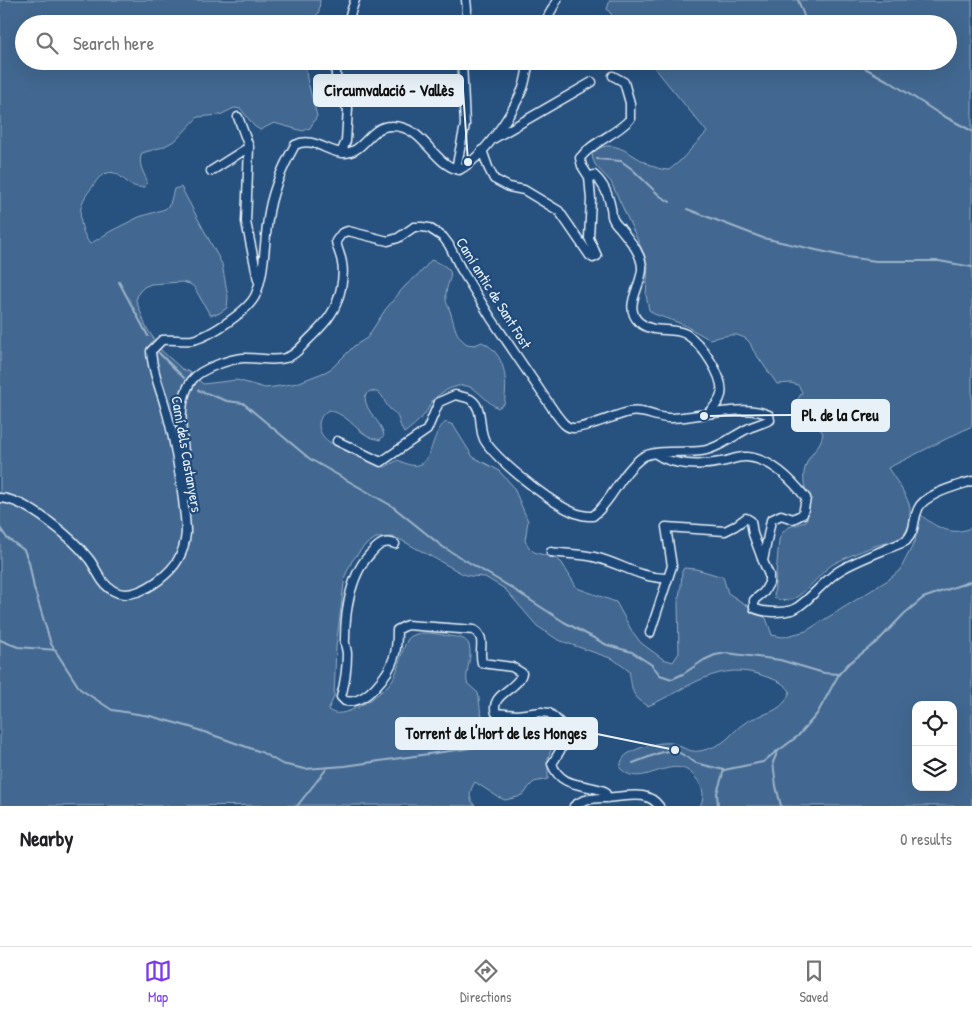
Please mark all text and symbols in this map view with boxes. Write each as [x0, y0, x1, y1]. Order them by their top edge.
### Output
search box [15, 15, 957, 70]
icon: search [33, 29, 61, 57]
text: Search here [73, 30, 154, 56]
callout: Circumvalació - Vallès [314, 75, 463, 106]
text: Circumvalació - Vallès [324, 79, 455, 101]
street label: Camí antic de Sant Fost [451, 233, 537, 353]
street label: Camí dels Castanyers [166, 394, 208, 514]
callout: Pl. de la Creu [792, 400, 889, 431]
text: Pl. de la Creu [801, 404, 879, 426]
map controls [912, 701, 957, 791]
button: locate [912, 701, 957, 746]
callout: Torrent de l'Hort de les Monges [396, 718, 597, 749]
text: Torrent de l'Hort de les Monges [404, 722, 587, 745]
button: layers [912, 746, 957, 791]
text: Nearby [20, 824, 73, 853]
text: 0 results [900, 828, 952, 850]
tab: Map [144, 957, 172, 1006]
tab: Directions [460, 957, 511, 1006]
tab: Saved [799, 957, 828, 1006]

